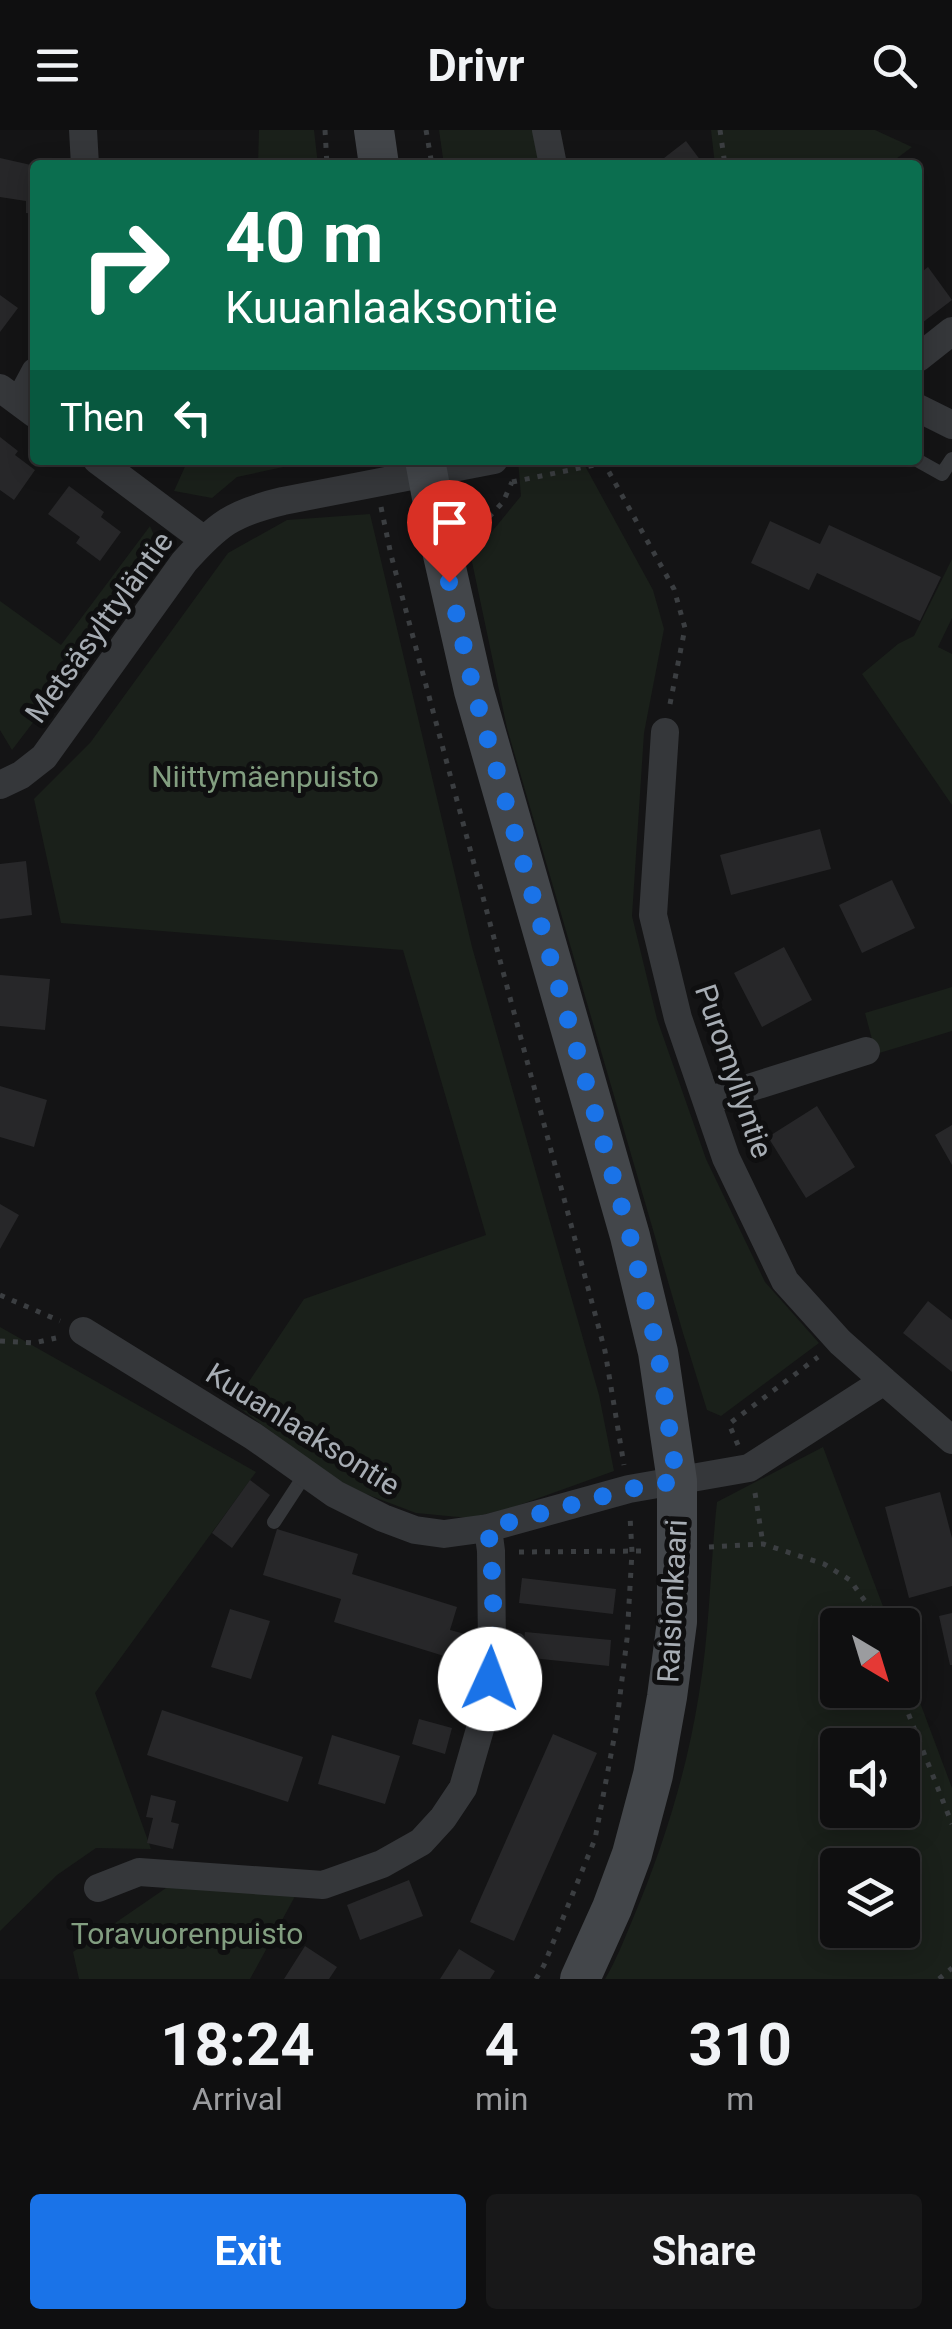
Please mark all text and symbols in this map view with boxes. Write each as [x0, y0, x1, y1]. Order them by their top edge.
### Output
icon: menu [30, 38, 85, 93]
icon: search [867, 38, 922, 93]
text: Drivr [428, 39, 524, 92]
text: 40 m [225, 197, 383, 279]
icon: right [60, 200, 190, 330]
text: Kuuanlaaksontie [225, 281, 558, 334]
icon: left [165, 390, 220, 445]
text: Then [60, 396, 145, 440]
pin [407, 480, 492, 583]
icon: arrive [422, 495, 477, 550]
street label: Metsäsylttyläntie [18, 525, 180, 729]
park label: Niittymäenpuisto [151, 759, 379, 794]
street label: Puromyllyntie [688, 980, 780, 1162]
street label: Kuuanlaaksontie [200, 1355, 406, 1503]
street label: Raisionkaari [650, 1518, 694, 1684]
north arrow [820, 1608, 920, 1708]
map controls [820, 1608, 920, 1948]
position arrow [438, 1627, 542, 1731]
button: sound [820, 1728, 920, 1828]
button: layers [820, 1848, 920, 1948]
park label: Toravuorenpuisto [71, 1916, 303, 1951]
text: 18:24 [160, 2009, 315, 2080]
text: 4 [484, 2009, 519, 2080]
text: 310 [689, 2009, 792, 2080]
text: Arrival [192, 2080, 283, 2118]
text: min [475, 2080, 528, 2118]
text: m [726, 2080, 754, 2118]
button: Exit [30, 2194, 466, 2309]
button: Share [486, 2194, 922, 2309]

